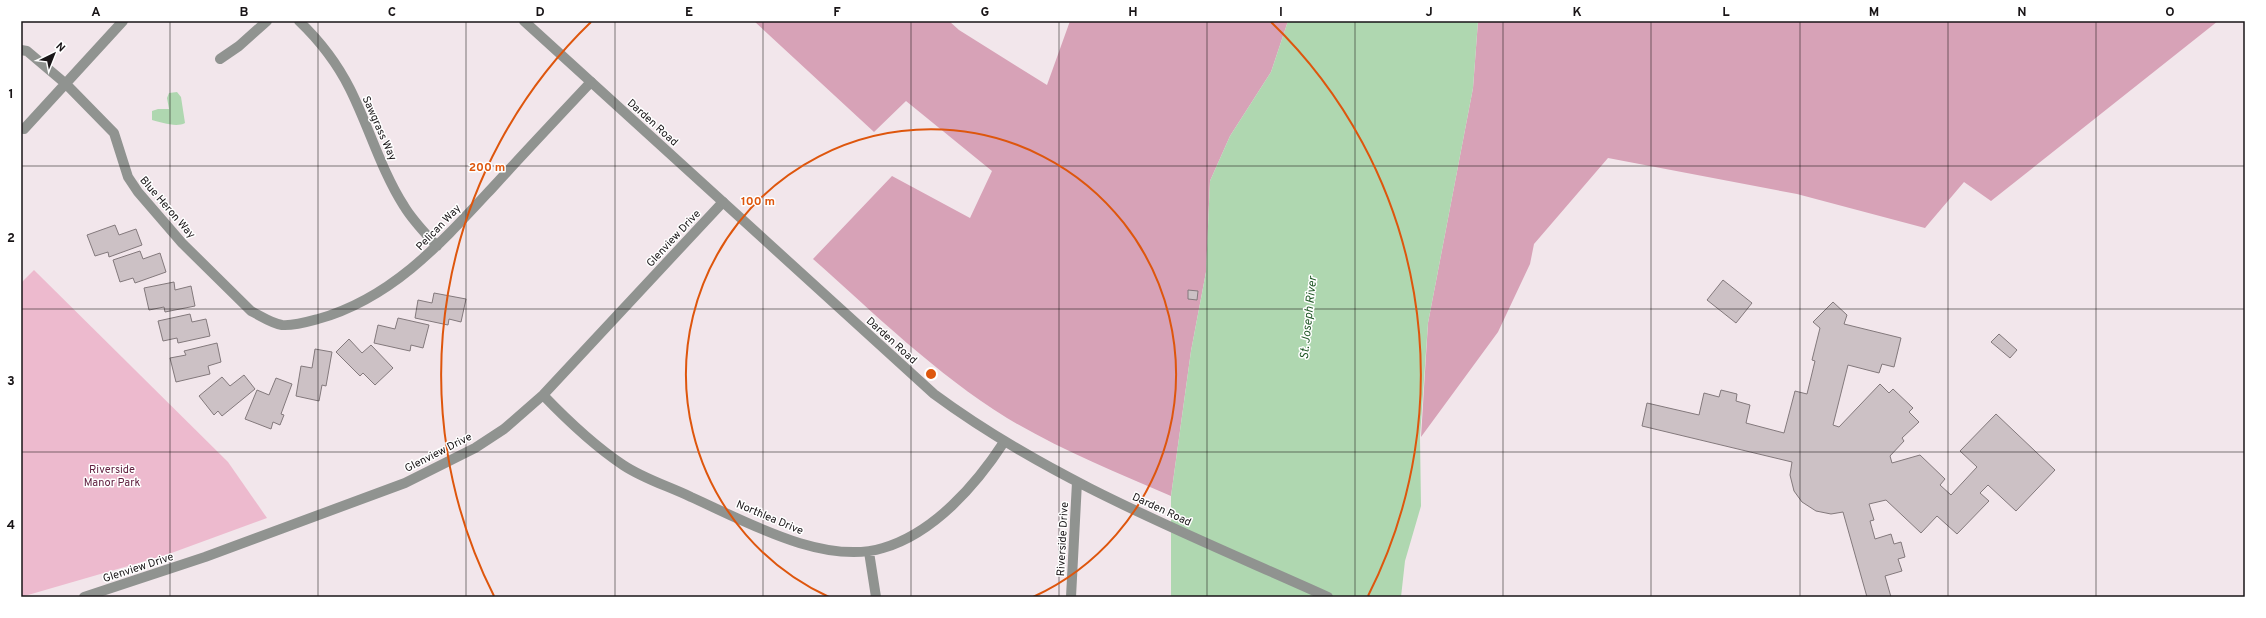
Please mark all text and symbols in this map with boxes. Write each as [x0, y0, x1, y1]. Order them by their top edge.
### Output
text: A [91, 5, 101, 21]
text: B [240, 5, 249, 21]
text: C [388, 5, 396, 21]
text: D [535, 5, 545, 21]
text: E [685, 5, 693, 21]
text: F [833, 5, 841, 21]
text: G [981, 5, 990, 21]
text: H [1128, 5, 1138, 21]
text: I [1279, 5, 1283, 21]
text: J [1425, 5, 1433, 21]
text: K [1572, 5, 1582, 21]
text: L [1722, 5, 1730, 21]
text: M [1869, 5, 1879, 21]
text: N [2017, 5, 2027, 21]
text: O [2165, 5, 2175, 21]
north arrow [34, 34, 74, 74]
text: N [52, 40, 68, 55]
text: 1 [8, 87, 14, 103]
street label: Sawgrass Way [359, 94, 400, 163]
street label: Darden Road [624, 96, 681, 149]
text: 200 m [469, 160, 505, 176]
street label: Blue Heron Way [136, 174, 198, 242]
text: 100 m [741, 194, 775, 210]
street label: Pelican Way [413, 201, 464, 254]
street label: Glenview Drive [644, 207, 704, 270]
text: 2 [7, 231, 15, 247]
water label: St. Joseph River [1297, 274, 1321, 360]
street label: Darden Road [863, 314, 920, 367]
centre of rings [924, 367, 938, 381]
text: 3 [7, 374, 15, 390]
street label: Glenview Drive [403, 430, 474, 476]
park label: Riverside Manor Park [84, 463, 140, 490]
street label: Darden Road [1130, 490, 1193, 530]
street label: Northlea Drive [734, 497, 805, 538]
street label: Riverside Drive [1054, 501, 1072, 577]
text: 4 [7, 518, 15, 534]
street label: Glenview Drive [101, 550, 175, 586]

